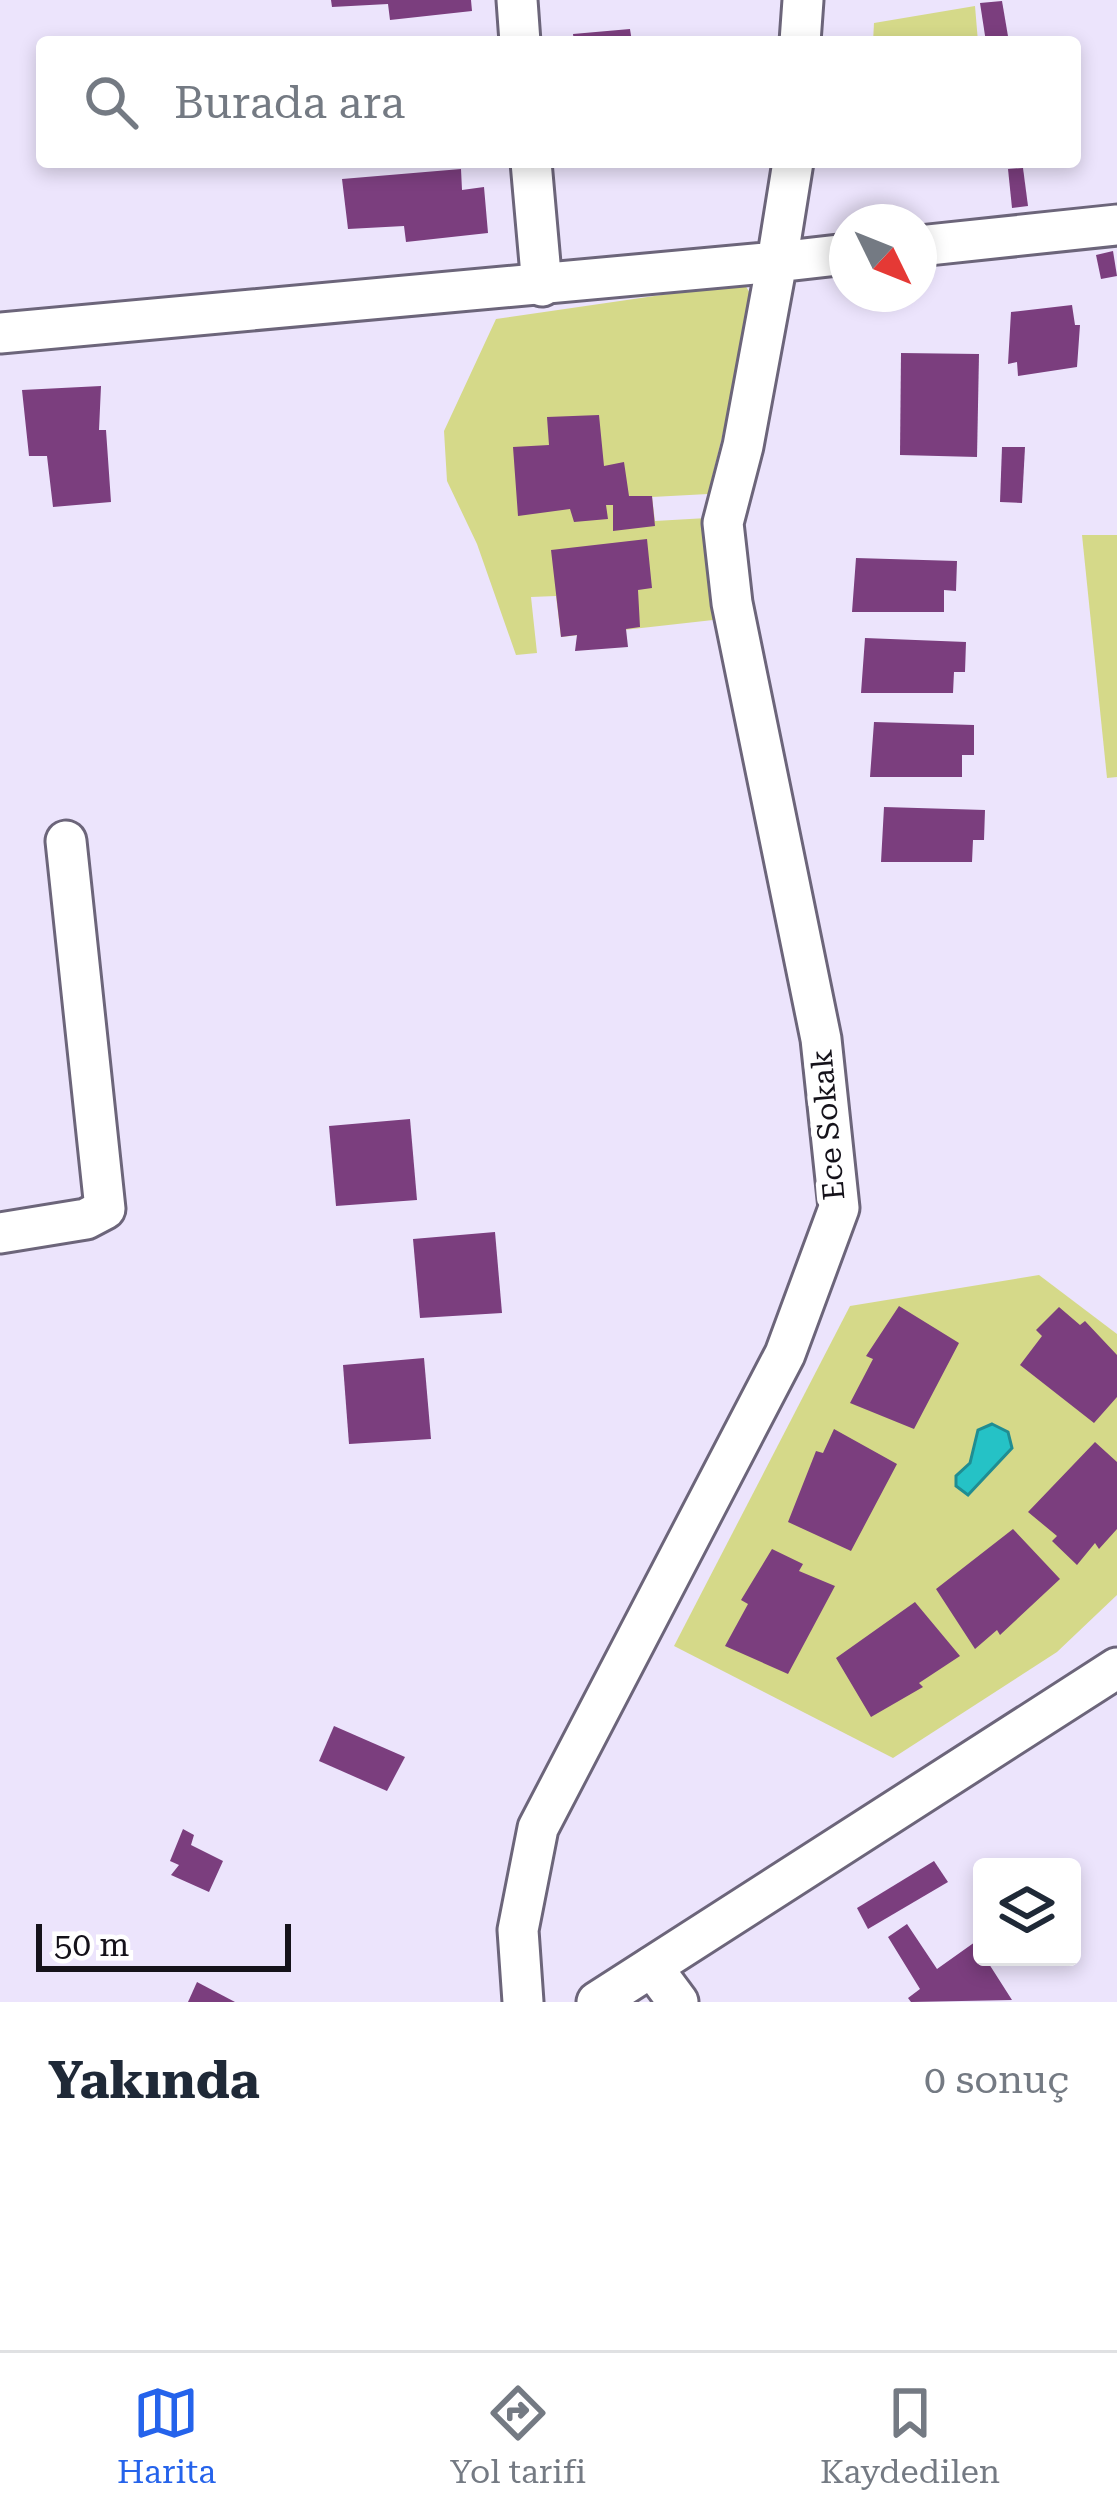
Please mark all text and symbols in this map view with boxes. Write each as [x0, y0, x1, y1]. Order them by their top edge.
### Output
search box [36, 36, 1081, 168]
icon: search [78, 69, 144, 135]
text: Burada ara [174, 76, 405, 129]
north arrow [829, 204, 937, 312]
street label: Ece Sokak [803, 1048, 852, 1202]
map controls [973, 1858, 1081, 1966]
button: layers [973, 1858, 1081, 1966]
scale bar [36, 1918, 291, 1971]
text: 50 m [54, 1925, 129, 1964]
text: Yakında [48, 2051, 260, 2110]
text: 0 sonuç [924, 2057, 1069, 2103]
tab: Harita [117, 2380, 216, 2491]
tab: Yol tarifi [450, 2380, 586, 2491]
tab: Kaydedilen [820, 2380, 1000, 2491]

